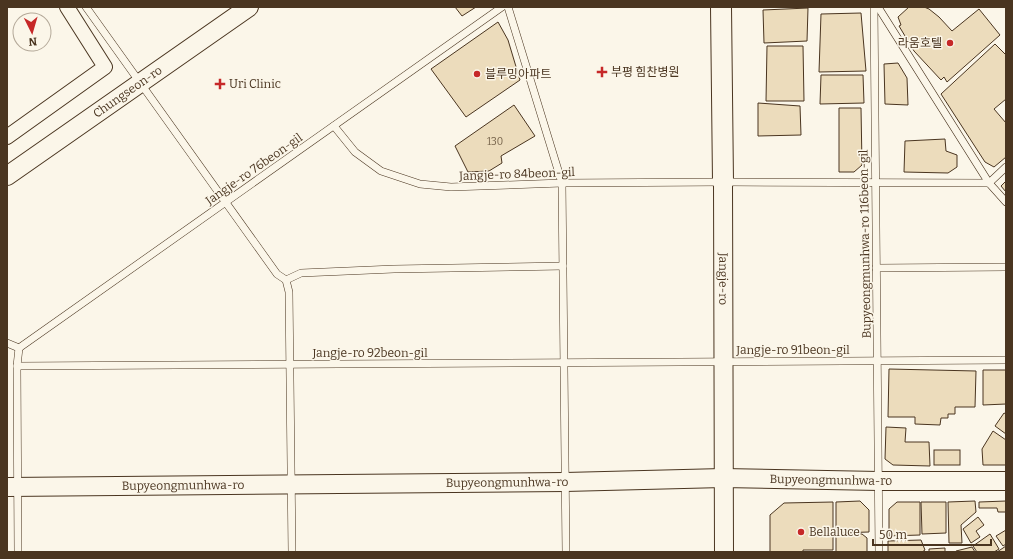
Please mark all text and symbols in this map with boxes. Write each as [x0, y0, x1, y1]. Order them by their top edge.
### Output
north arrow [12, 12, 52, 52]
text: N [28, 35, 38, 48]
place label: 라움호텔 [898, 36, 942, 50]
marker: 라움호텔 [945, 38, 955, 48]
street label: Chungseon-ro [90, 63, 165, 121]
place label: 부평 힘찬병원 [611, 65, 680, 79]
marker: 부평 힘찬병원 [596, 66, 608, 78]
place label: 블루밍아파트 [485, 67, 551, 81]
marker: 블루밍아파트 [472, 69, 482, 79]
place label: Uri Clinic [229, 77, 281, 91]
marker: Uri Clinic [214, 78, 226, 90]
street label: Jangje-ro 76beon-gil [202, 130, 305, 208]
house number: 130 [487, 136, 503, 148]
street label: Bupyeongmunhwa-ro 116beon-gil [856, 149, 874, 339]
street label: Jangje-ro 84beon-gil [458, 165, 576, 183]
street label: Jangje-ro [716, 252, 730, 305]
street label: Jangje-ro 91beon-gil [735, 343, 850, 357]
street label: Jangje-ro 92beon-gil [311, 346, 428, 360]
street label: Bupyeongmunhwa-ro [769, 472, 892, 488]
street label: Bupyeongmunhwa-ro [446, 475, 569, 490]
street label: Bupyeongmunhwa-ro [122, 478, 245, 493]
scale bar [873, 521, 991, 547]
place label: Bellaluce [809, 525, 860, 539]
marker: Bellaluce [796, 527, 806, 537]
text: 50 m [879, 528, 908, 542]

